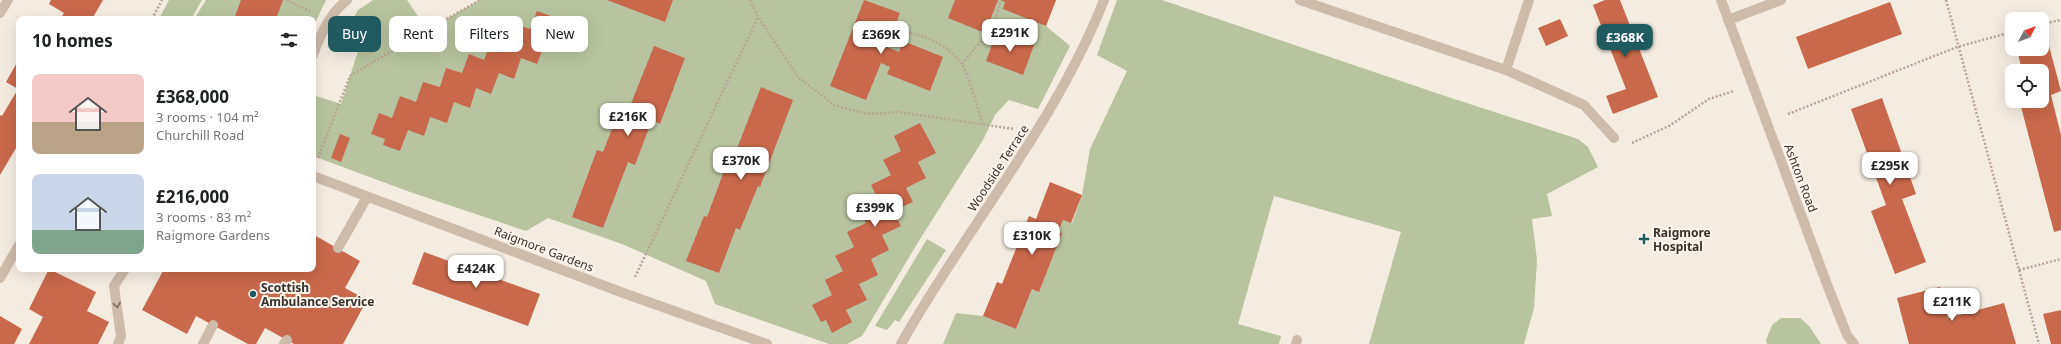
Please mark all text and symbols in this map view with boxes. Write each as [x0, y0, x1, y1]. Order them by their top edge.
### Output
north arrow [2005, 12, 2049, 56]
map controls [2005, 12, 2049, 108]
chip: Buy [328, 16, 381, 52]
chip: Rent [389, 16, 447, 52]
chip: Filters [455, 16, 523, 52]
chip: New [531, 16, 588, 52]
pin: £291K [982, 19, 1038, 53]
pin: £369K [853, 21, 909, 55]
text: £291K [991, 23, 1029, 41]
pin: £368K [1597, 24, 1653, 58]
text: £369K [862, 25, 900, 43]
text: £368K [1606, 28, 1644, 46]
text: 10 homes [32, 29, 113, 52]
icon: filters [278, 29, 300, 51]
button: locate [2005, 64, 2049, 108]
text: £368,000 [156, 85, 229, 108]
icon: home [64, 90, 112, 138]
pin: £216K [600, 103, 656, 137]
text: £216K [609, 107, 647, 125]
text: 3 rooms · 104 m² [156, 108, 259, 126]
street label: Woodside Terrace [964, 121, 1033, 215]
text: Churchill Road [156, 126, 244, 144]
street label: Ashton Road [1780, 141, 1822, 215]
pin: £370K [713, 147, 769, 181]
text: £370K [722, 151, 760, 169]
pin: £295K [1862, 152, 1918, 186]
text: £295K [1871, 156, 1909, 174]
text: £216,000 [156, 185, 229, 208]
icon: home [64, 190, 112, 238]
pin: £399K [847, 194, 903, 228]
text: £399K [856, 198, 894, 216]
text: 3 rooms · 83 m² [156, 208, 251, 226]
street label: Raigmore Gardens [492, 222, 596, 276]
pin: £310K [1004, 222, 1060, 256]
place label: Raigmore Hospital [1653, 224, 1711, 255]
text: Raigmore Gardens [156, 226, 270, 244]
text: £310K [1013, 226, 1051, 244]
marker: Raigmore Hospital [1638, 233, 1650, 245]
pin: £424K [448, 255, 504, 289]
text: £424K [457, 259, 495, 277]
place label: Scottish Ambulance Service [261, 279, 374, 310]
pin: £211K [1924, 288, 1980, 322]
marker: Scottish Ambulance Service [248, 289, 258, 299]
text: £211K [1933, 292, 1971, 310]
one-way arrow [112, 301, 120, 308]

